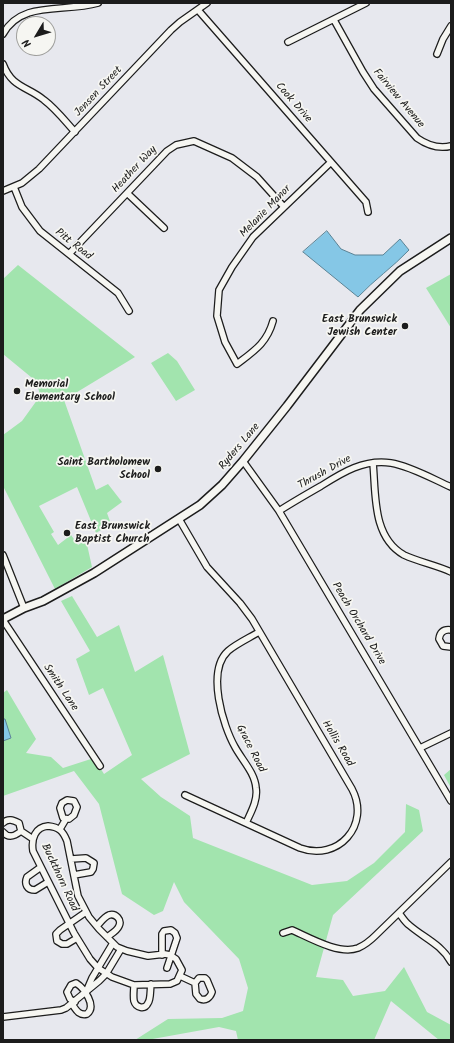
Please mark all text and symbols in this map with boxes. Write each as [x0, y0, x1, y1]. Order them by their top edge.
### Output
north arrow [16, 16, 56, 56]
text: N [18, 34, 37, 51]
street label: Jensen Street [72, 64, 126, 120]
street label: Fairview Avenue [369, 67, 427, 131]
street label: Cook Drive [272, 80, 314, 126]
street label: Heather Way [110, 144, 160, 196]
street label: Melanie Manor [238, 183, 294, 241]
street label: Pitt Road [52, 226, 94, 264]
place label: East Brunswick Jewish Center [322, 313, 397, 339]
marker: East Brunswick Jewish Center [400, 321, 410, 331]
place label: Memorial Elementary School [25, 378, 115, 404]
marker: Memorial Elementary School [12, 386, 22, 396]
street label: Ryders Lane [217, 421, 263, 473]
street label: Thrush Drive [296, 453, 354, 493]
place label: Saint Bartholomew School [57, 456, 150, 482]
marker: Saint Bartholomew School [153, 464, 163, 474]
place label: East Brunswick Baptist Church [75, 520, 150, 546]
marker: East Brunswick Baptist Church [62, 528, 72, 538]
street label: Peach Orchard Drive [328, 580, 388, 668]
street label: Smith Lane [39, 662, 81, 714]
street label: Hollis Road [318, 719, 356, 769]
street label: Grace Road [232, 723, 268, 775]
street label: Buckthorn Road [37, 842, 81, 914]

